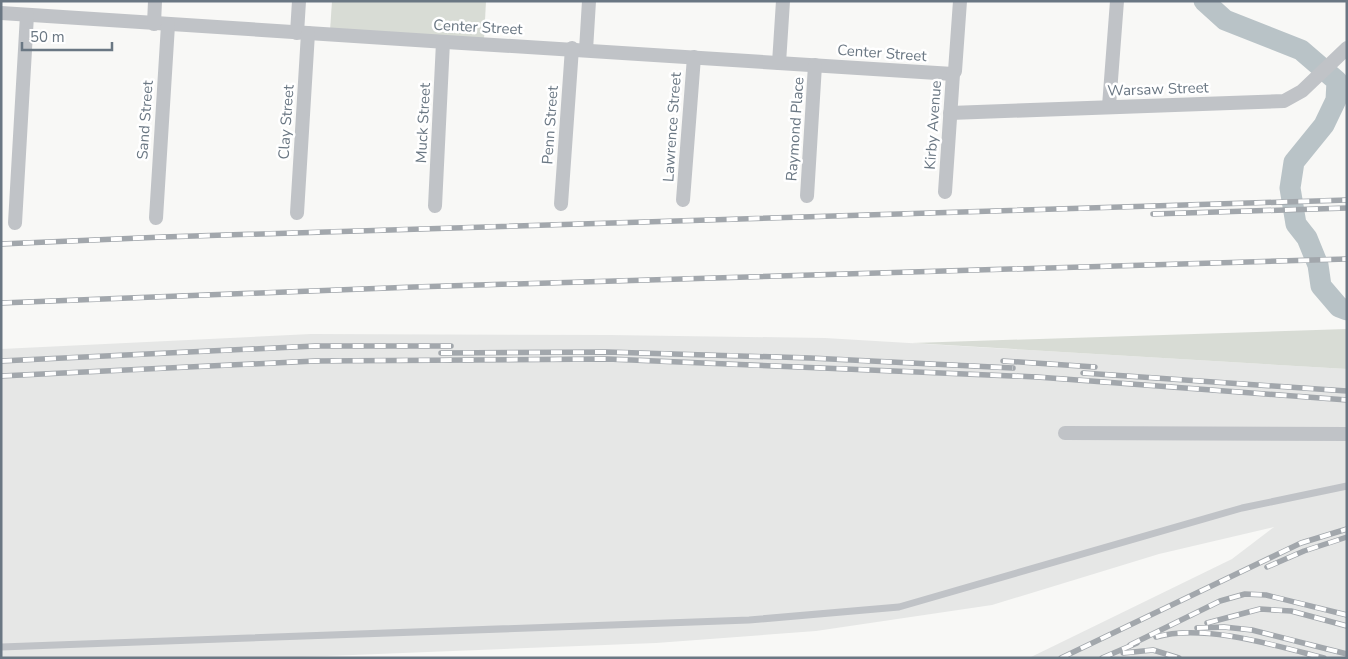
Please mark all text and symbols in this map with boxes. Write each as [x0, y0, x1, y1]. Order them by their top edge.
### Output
street label: Center Street [433, 15, 524, 39]
scale bar [22, 20, 112, 52]
text: 50 m [30, 27, 65, 47]
street label: Center Street [837, 40, 928, 66]
street label: Lawrence Street [658, 71, 686, 183]
street label: Raymond Place [781, 76, 809, 182]
street label: Warsaw Street [1107, 77, 1210, 101]
street label: Sand Street [132, 79, 158, 160]
street label: Kirby Avenue [920, 80, 946, 170]
street label: Muck Street [411, 82, 435, 164]
street label: Clay Street [273, 83, 299, 160]
street label: Penn Street [537, 84, 563, 165]

